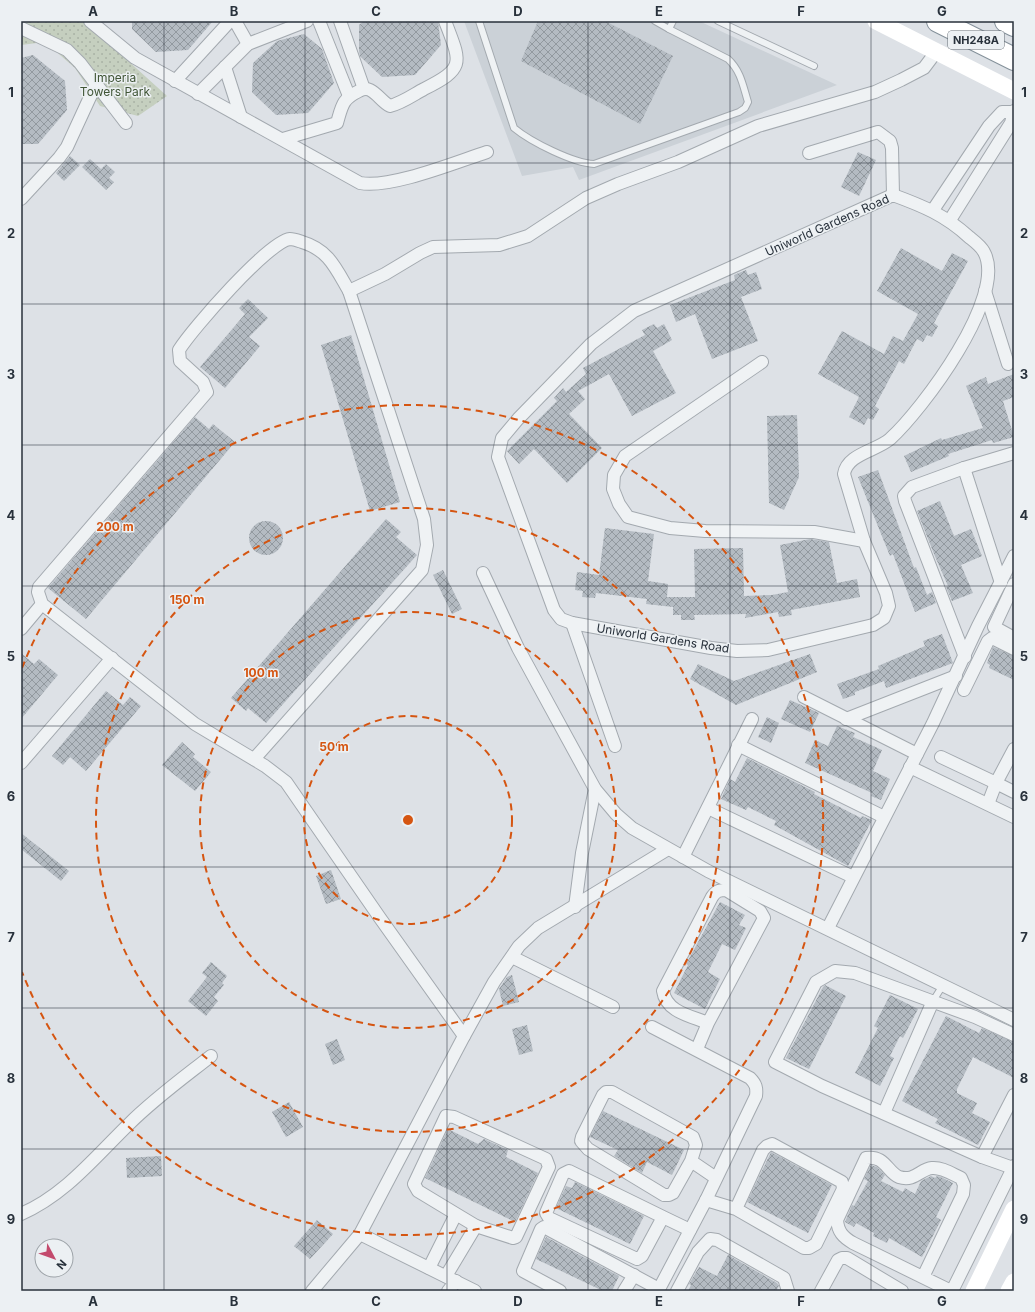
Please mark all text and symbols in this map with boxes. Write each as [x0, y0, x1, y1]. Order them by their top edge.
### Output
text: A [88, 3, 98, 19]
text: B [230, 3, 239, 19]
text: C [371, 3, 381, 19]
text: D [513, 3, 523, 19]
text: E [655, 3, 663, 19]
text: F [797, 3, 805, 19]
text: G [937, 3, 947, 19]
road number: NH248A [948, 31, 1004, 49]
park label: Imperia Towers Park [80, 70, 151, 99]
text: 1 [8, 84, 14, 100]
text: 1 [1021, 84, 1027, 100]
street label: Uniworld Gardens Road [763, 191, 891, 259]
text: 2 [7, 225, 15, 241]
text: 2 [1020, 225, 1028, 241]
text: 3 [7, 366, 15, 382]
text: 3 [1020, 366, 1028, 382]
text: 4 [7, 507, 16, 523]
text: 4 [1020, 507, 1029, 523]
text: 200 m [96, 519, 134, 534]
text: 150 m [170, 592, 204, 607]
street label: Uniworld Gardens Road [596, 620, 730, 656]
text: 5 [7, 648, 15, 664]
text: 5 [1020, 648, 1028, 664]
text: 100 m [243, 665, 279, 680]
text: 50 m [319, 739, 349, 754]
text: 6 [7, 788, 15, 804]
text: 6 [1020, 788, 1028, 804]
centre of rings [401, 813, 415, 827]
text: 7 [7, 929, 15, 945]
text: 7 [1020, 929, 1028, 945]
text: 8 [7, 1070, 15, 1086]
text: 8 [1020, 1070, 1028, 1086]
text: 9 [7, 1211, 15, 1227]
text: 9 [1020, 1211, 1028, 1227]
north arrow [34, 1238, 74, 1278]
text: N [54, 1257, 70, 1272]
text: A [88, 1293, 98, 1309]
text: B [230, 1293, 239, 1309]
text: C [371, 1293, 381, 1309]
text: D [513, 1293, 523, 1309]
text: E [655, 1293, 663, 1309]
text: F [797, 1293, 805, 1309]
text: G [937, 1293, 947, 1309]

